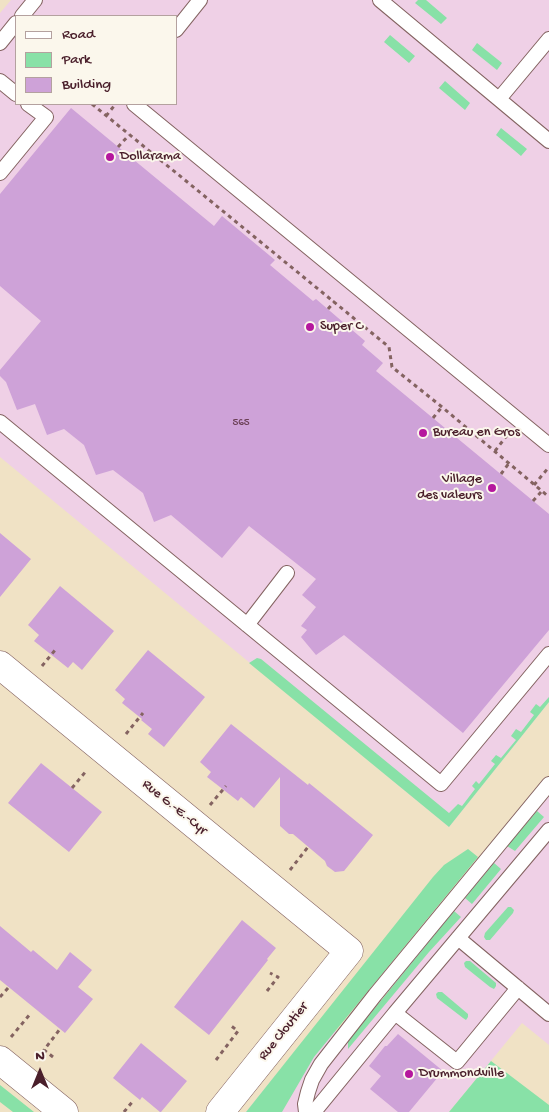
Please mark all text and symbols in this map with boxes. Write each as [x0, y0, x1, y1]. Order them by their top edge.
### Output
legend [15, 15, 178, 105]
text: Road [62, 26, 95, 44]
text: Park [62, 51, 91, 69]
text: Building [62, 76, 111, 94]
place label: Dollarama [120, 149, 181, 165]
marker: Dollarama [104, 151, 116, 163]
place label: Super C [320, 319, 363, 335]
marker: Super C [304, 321, 316, 333]
house number: 565 [232, 416, 250, 430]
place label: Bureau en Gros [433, 425, 520, 441]
marker: Bureau en Gros [417, 427, 429, 439]
place label: Village des valeurs [417, 472, 482, 504]
marker: Village des valeurs [486, 482, 498, 494]
street label: Rue G.-E.-Cyr [138, 777, 210, 839]
street label: Rue Cloutier [255, 1000, 313, 1064]
north arrow [15, 1047, 65, 1097]
text: N [35, 1048, 45, 1065]
place label: Drummondville [419, 1066, 504, 1082]
marker: Drummondville [403, 1068, 415, 1080]

